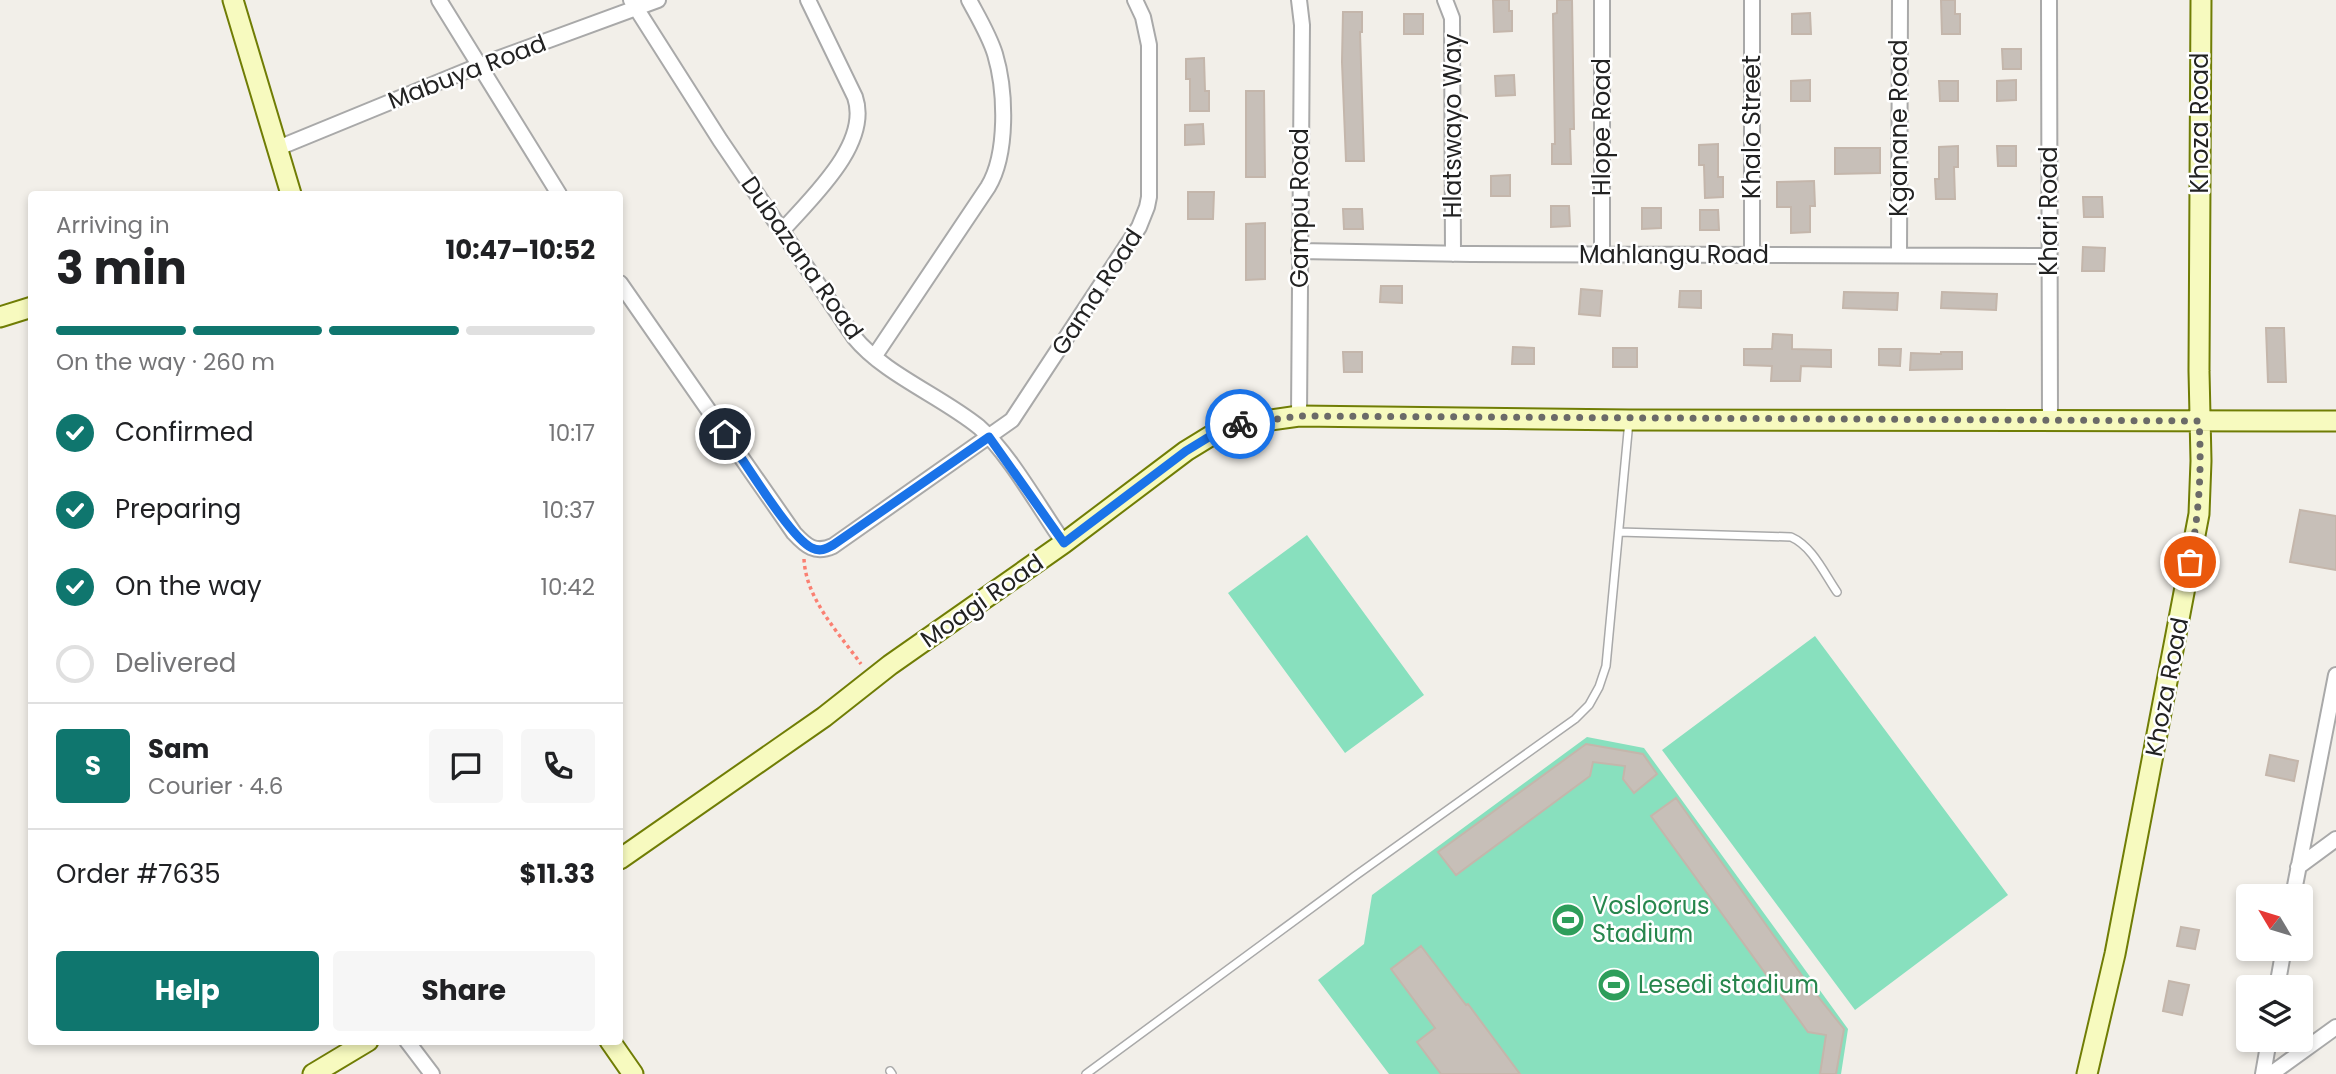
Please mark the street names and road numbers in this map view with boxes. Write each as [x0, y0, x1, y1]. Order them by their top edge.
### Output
street label: Mabuya Road [383, 26, 551, 117]
street label: Hlatswayo Way [1436, 33, 1469, 218]
street label: Kganane Road [1882, 39, 1915, 217]
street label: Khoza Road [2183, 52, 2216, 194]
street label: Khalo Street [1735, 55, 1768, 199]
street label: Hlope Road [1585, 58, 1618, 196]
street label: Gampu Road [1283, 128, 1316, 288]
street label: Khari Road [2032, 146, 2065, 276]
street label: Dubazana Road [734, 169, 871, 346]
street label: Gama Road [1043, 222, 1150, 361]
street label: Mahlangu Road [1579, 238, 1769, 271]
street label: Moagi Road [914, 546, 1050, 655]
street label: Khoza Road [2137, 615, 2196, 759]

